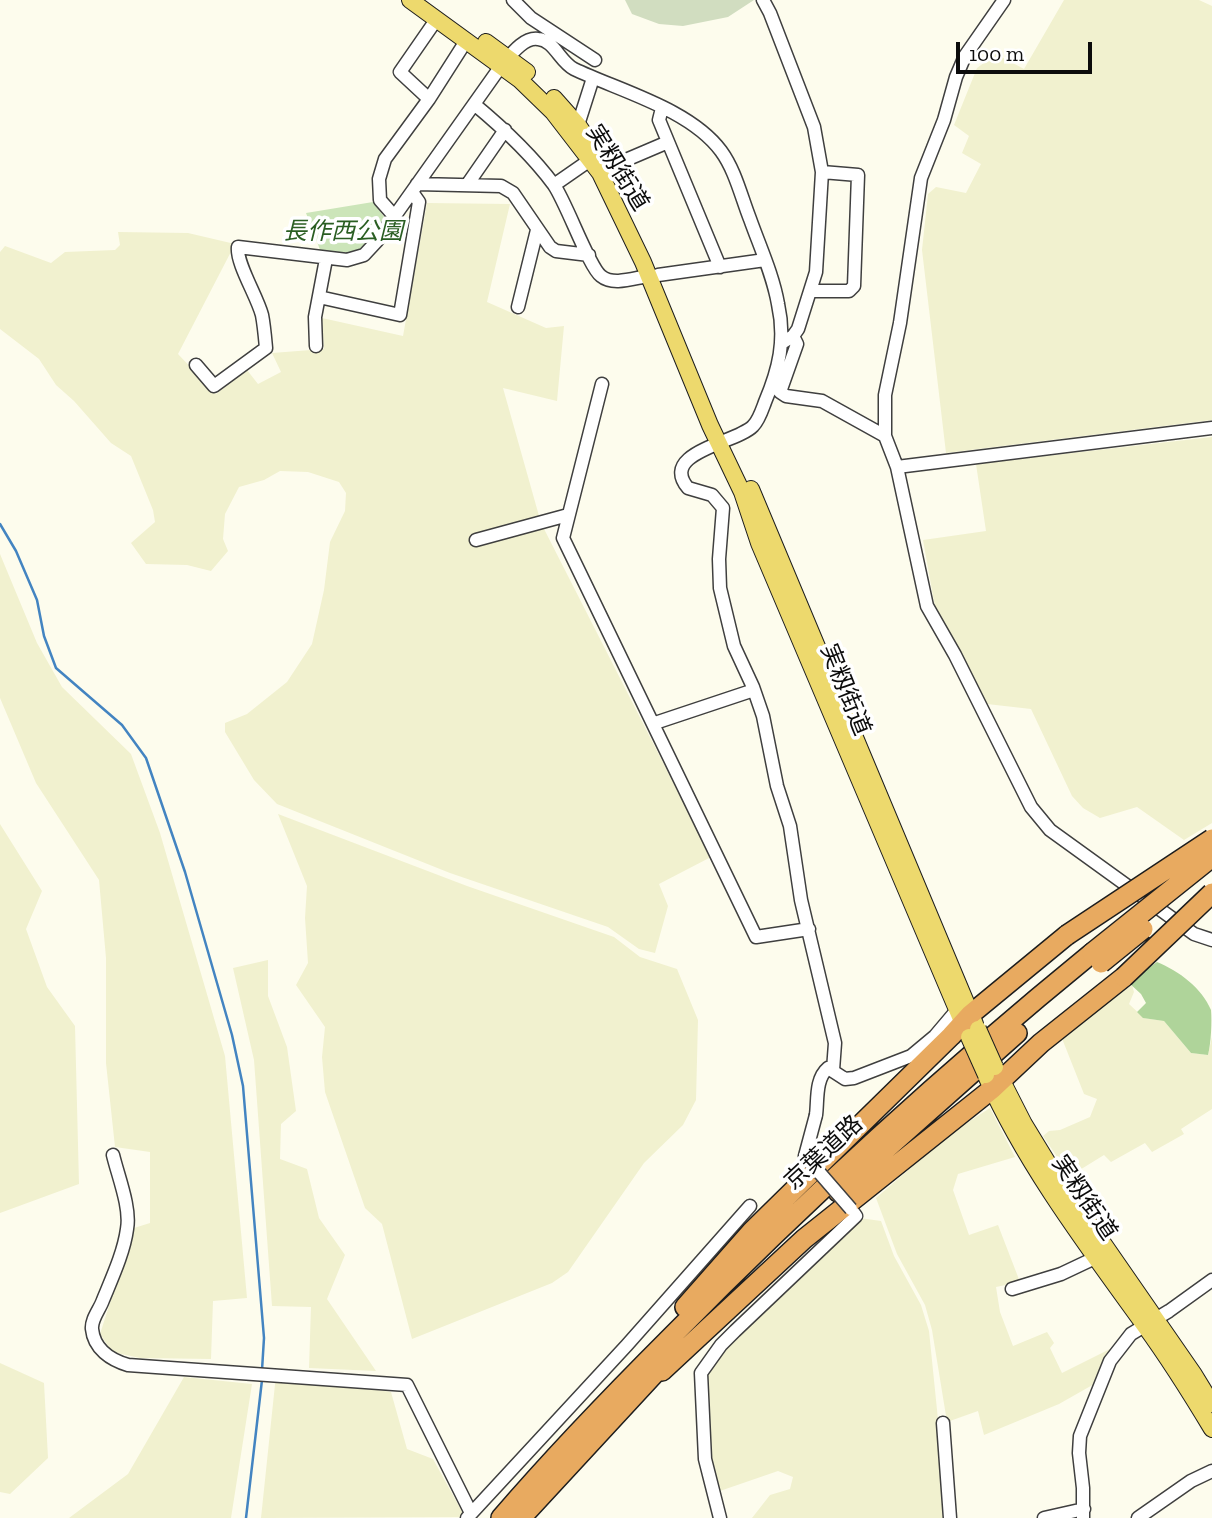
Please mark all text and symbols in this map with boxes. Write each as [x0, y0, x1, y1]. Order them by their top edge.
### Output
scale bar [960, 28, 1096, 72]
text: 100 m [969, 41, 1024, 66]
street label: 実籾街道 [579, 120, 655, 216]
park label: 長作西公園 [283, 218, 403, 246]
street label: 実籾街道 [814, 640, 876, 740]
street label: 京葉道路 [779, 1110, 869, 1196]
street label: 実籾街道 [1045, 1150, 1123, 1246]

